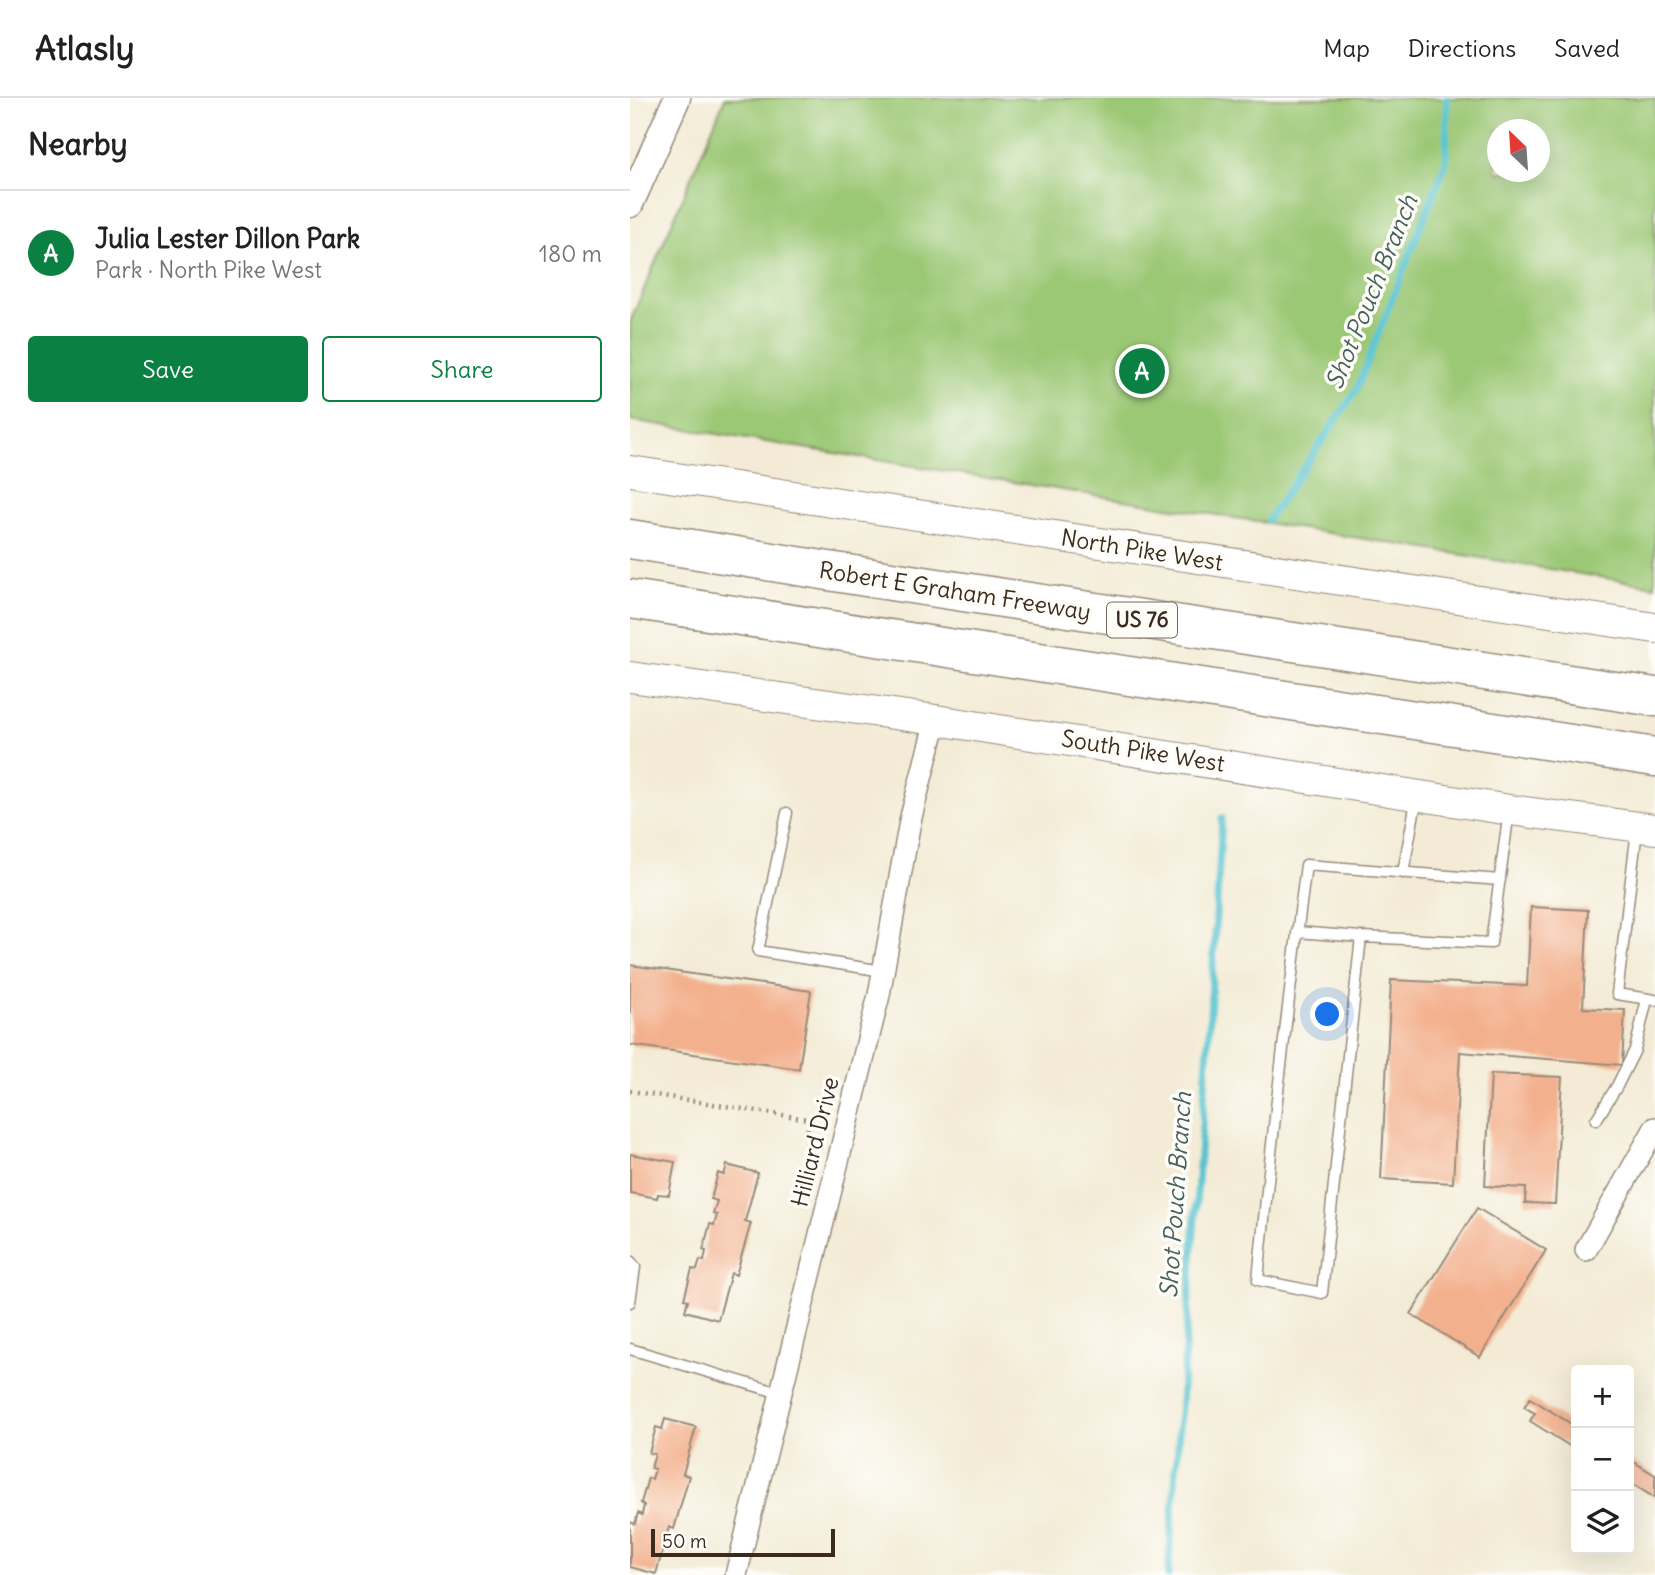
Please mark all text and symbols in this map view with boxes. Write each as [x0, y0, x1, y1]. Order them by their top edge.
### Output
text: Atlasly [35, 27, 134, 69]
text: Map [1323, 33, 1370, 63]
text: Directions [1408, 33, 1516, 63]
text: Saved [1554, 33, 1620, 63]
north arrow [1487, 119, 1550, 182]
text: Nearby [28, 125, 128, 163]
water label: Shot Pouch Branch [1319, 189, 1424, 393]
text: Julia Lester Dillon Park [95, 222, 360, 255]
text: A [44, 239, 58, 268]
text: 180 m [539, 239, 602, 268]
text: Park · North Pike West [95, 255, 322, 284]
button: Save [28, 336, 308, 402]
button: Share [322, 336, 602, 402]
pin: A [1119, 345, 1165, 397]
street label: North Pike West [1059, 522, 1225, 577]
street label: Robert E Graham Freeway [817, 555, 1093, 626]
road number: US 76 [1107, 602, 1177, 638]
street label: South Pike West [1059, 723, 1227, 778]
your location [1310, 997, 1344, 1031]
street label: Hilliard Drive [784, 1074, 845, 1210]
water label: Shot Pouch Branch [1153, 1090, 1197, 1299]
map controls [1571, 1365, 1634, 1554]
button: + [1571, 1365, 1634, 1428]
button: − [1571, 1428, 1634, 1491]
button: layers [1571, 1491, 1634, 1554]
scale bar [651, 1526, 835, 1558]
text: 50 m [662, 1529, 707, 1553]

